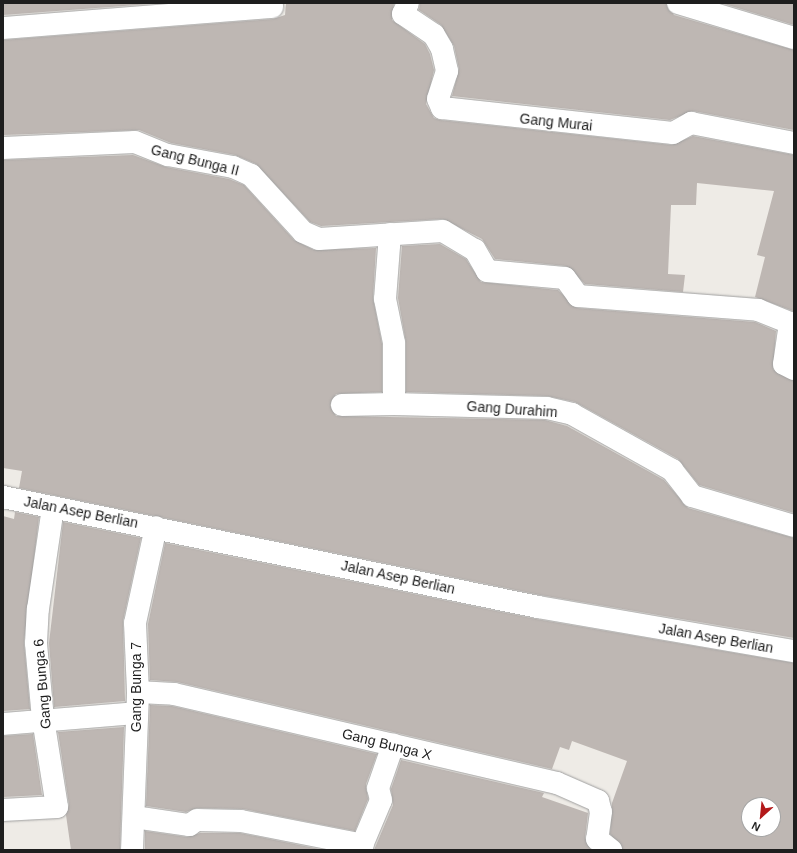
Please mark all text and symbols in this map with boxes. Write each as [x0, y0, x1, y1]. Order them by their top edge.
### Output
street label: Gang Murai [519, 110, 593, 134]
street label: Gang Bunga II [149, 141, 241, 179]
street label: Gang Durahim [466, 397, 558, 421]
street label: Jalan Asep Berlian [22, 493, 140, 531]
street label: Jalan Asep Berlian [339, 557, 457, 597]
street label: Jalan Asep Berlian [657, 620, 775, 656]
street label: Gang Bunga 6 [30, 638, 54, 730]
street label: Gang Bunga 7 [128, 642, 144, 732]
street label: Gang Bunga X [340, 725, 434, 763]
north arrow [741, 797, 781, 837]
text: N [750, 820, 762, 834]

